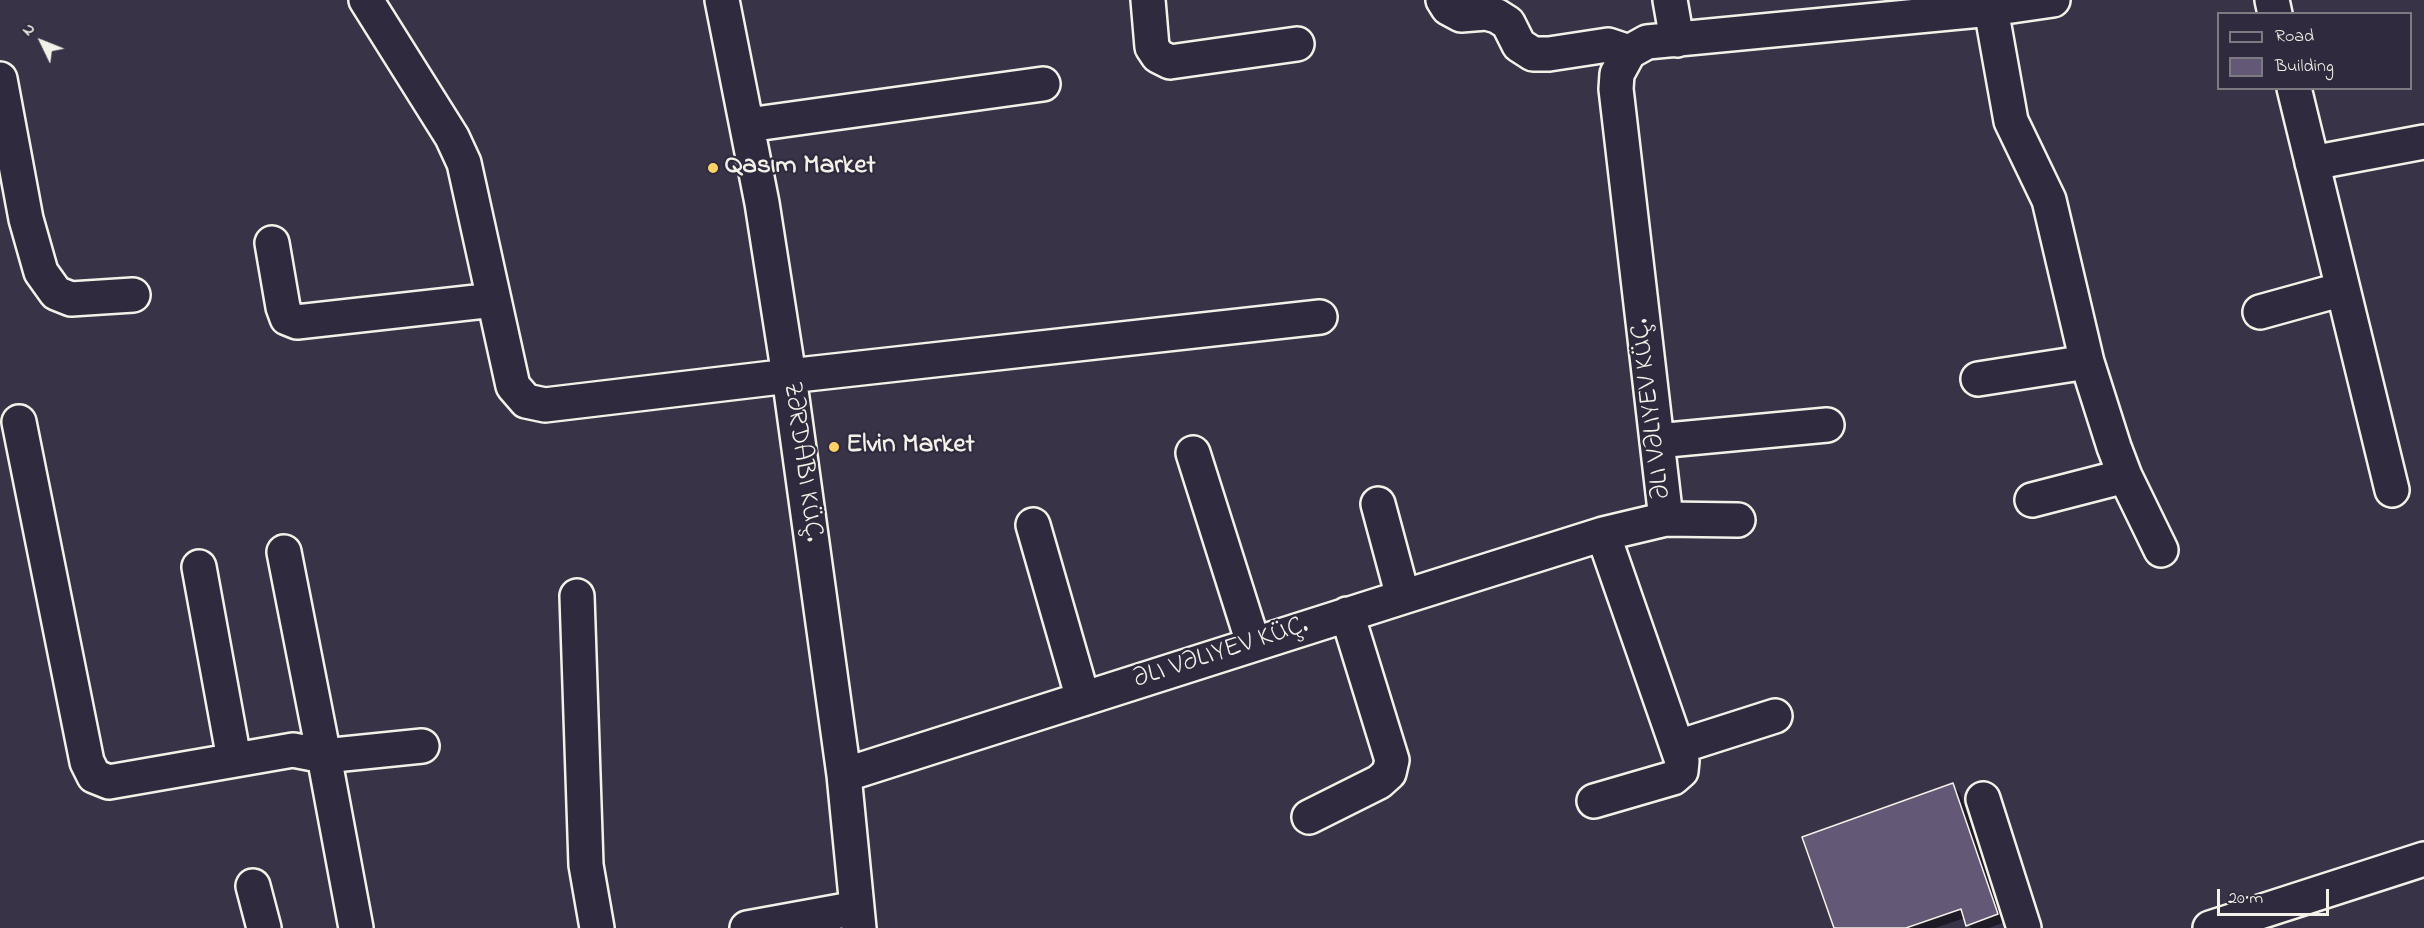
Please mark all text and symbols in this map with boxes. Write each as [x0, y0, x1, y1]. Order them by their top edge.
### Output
north arrow [12, 12, 72, 72]
legend [2217, 12, 2412, 90]
text: N [16, 18, 41, 42]
text: Road [2275, 24, 2314, 50]
text: Building [2275, 54, 2334, 80]
place label: Qasım Market [725, 152, 876, 184]
marker: Qasım Market [706, 161, 720, 175]
street label: ƏLI VƏLIYEV KÜÇ. [1626, 317, 1680, 501]
street label: ZƏRDABI KÜÇ. [774, 380, 828, 544]
place label: Elvin Market [846, 431, 975, 463]
marker: Elvin Market [827, 440, 841, 454]
street label: ƏLI VƏLIYEV KÜÇ. [1129, 610, 1313, 698]
scale bar [2220, 877, 2332, 915]
text: 20 m [2228, 886, 2263, 912]

